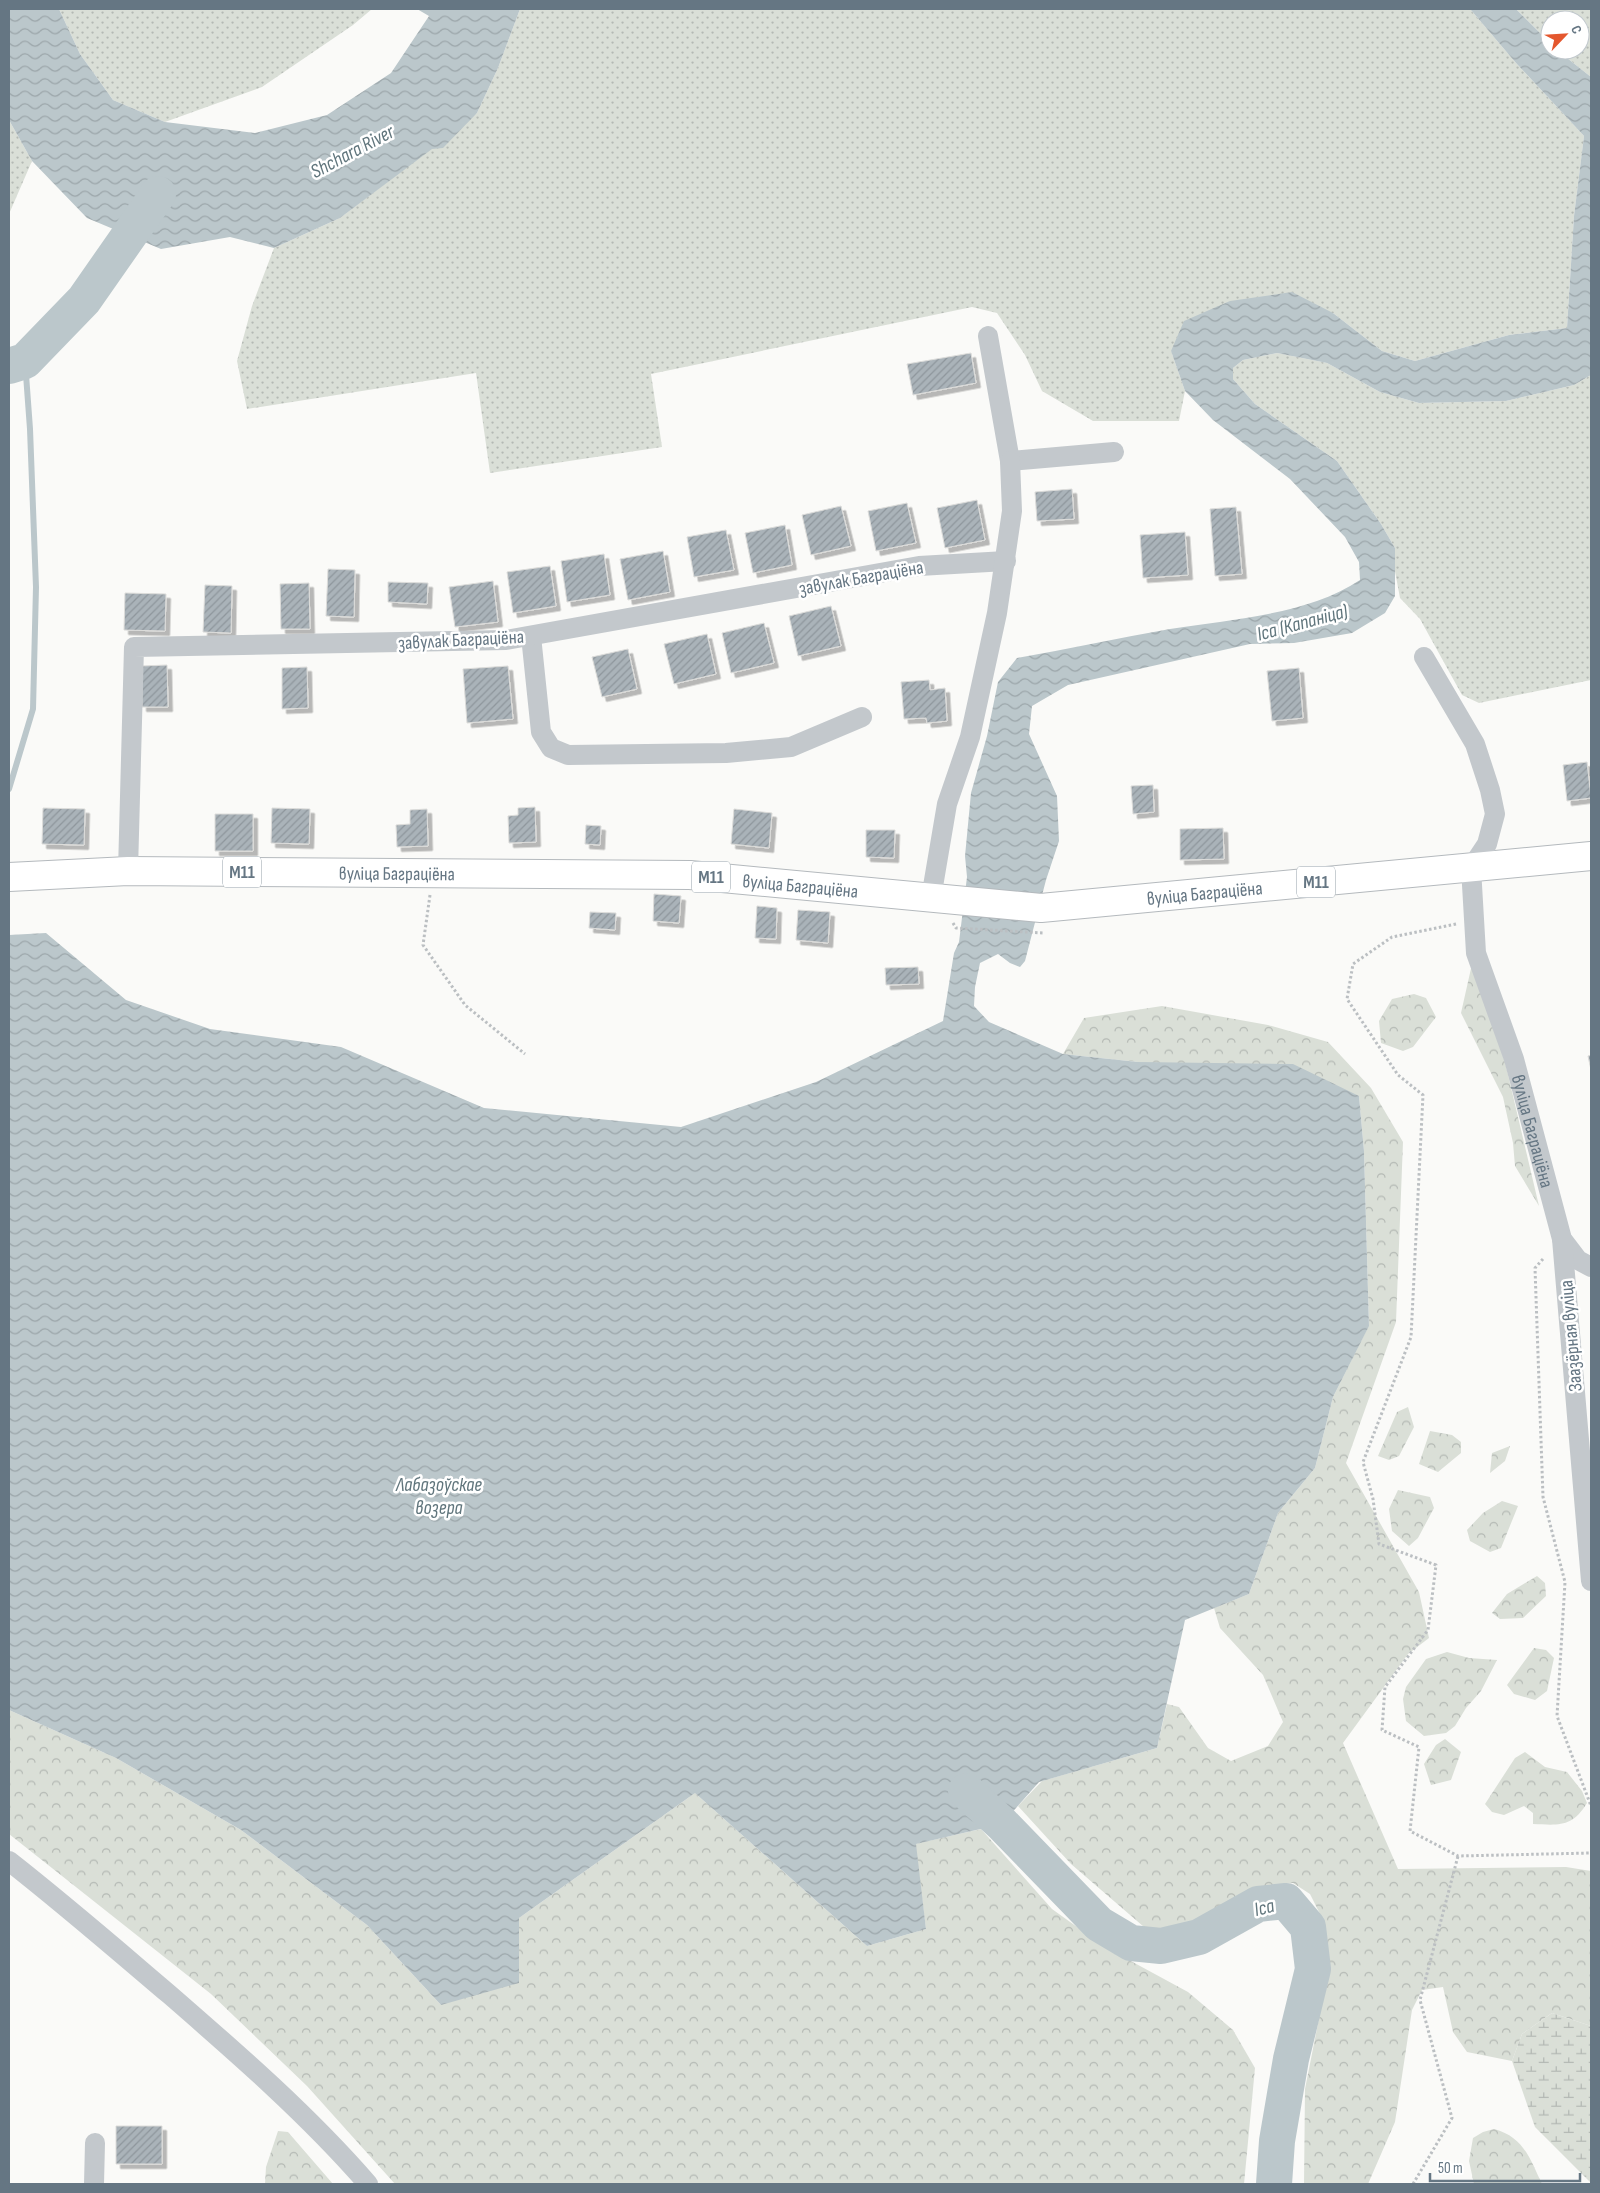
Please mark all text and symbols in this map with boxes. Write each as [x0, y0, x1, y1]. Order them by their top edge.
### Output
north arrow [1540, 10, 1590, 60]
text: С [1567, 23, 1586, 37]
water label: Shchara River [307, 119, 400, 184]
street label: завулак Баграціёна [797, 556, 925, 601]
water label: Іса (Капаніца) [1254, 599, 1351, 647]
street label: завулак Баграціёна [398, 626, 525, 655]
road number: М11 [223, 856, 261, 888]
road number: М11 [692, 862, 730, 892]
street label: вуліца Баграціёна [339, 863, 455, 886]
road number: М11 [1297, 866, 1335, 898]
street label: вуліца Баграціёна [741, 870, 859, 904]
street label: вуліца Баграціёна [1146, 877, 1264, 911]
street label: вуліца Баграціёна [1506, 1072, 1558, 1191]
street label: Заазёрная вуліца [1555, 1279, 1588, 1393]
water label: Лабазоўскае возера [395, 1473, 482, 1520]
water label: Іса [1252, 1894, 1277, 1922]
scale bar [1430, 2150, 1580, 2182]
text: 50 m [1438, 2159, 1463, 2178]

